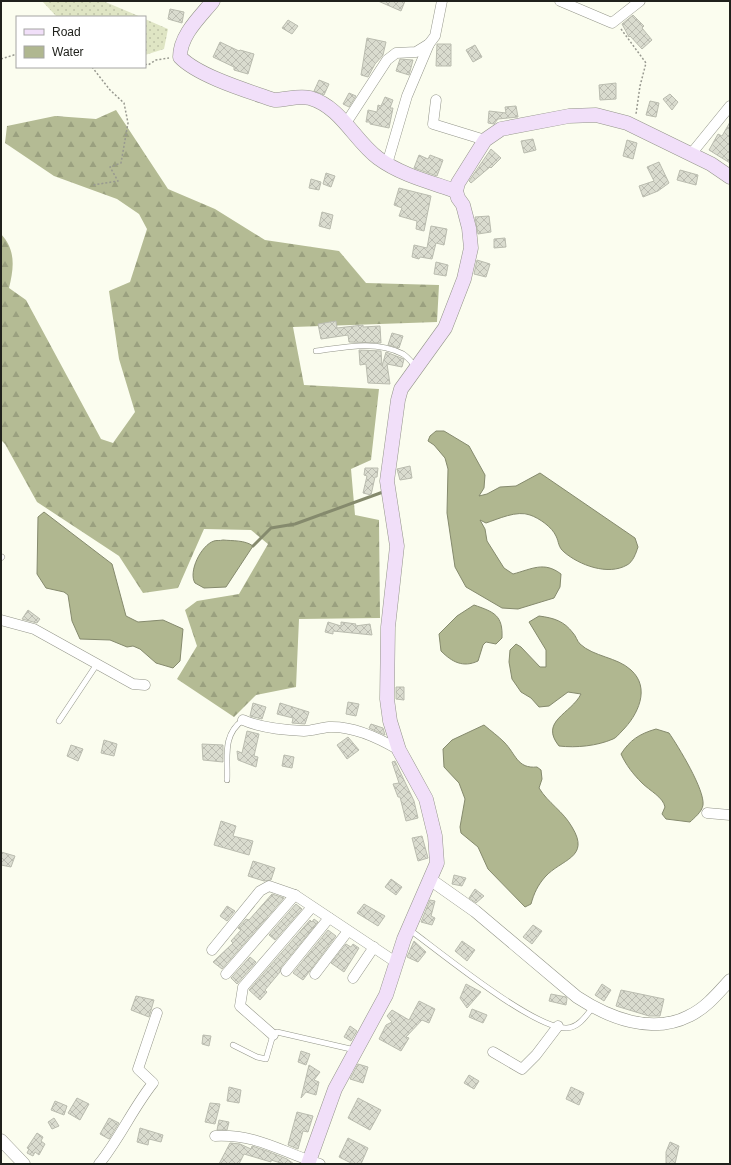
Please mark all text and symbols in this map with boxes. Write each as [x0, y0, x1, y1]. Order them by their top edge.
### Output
legend [16, 16, 146, 68]
text: Road [52, 25, 81, 39]
text: Water [52, 45, 84, 59]

